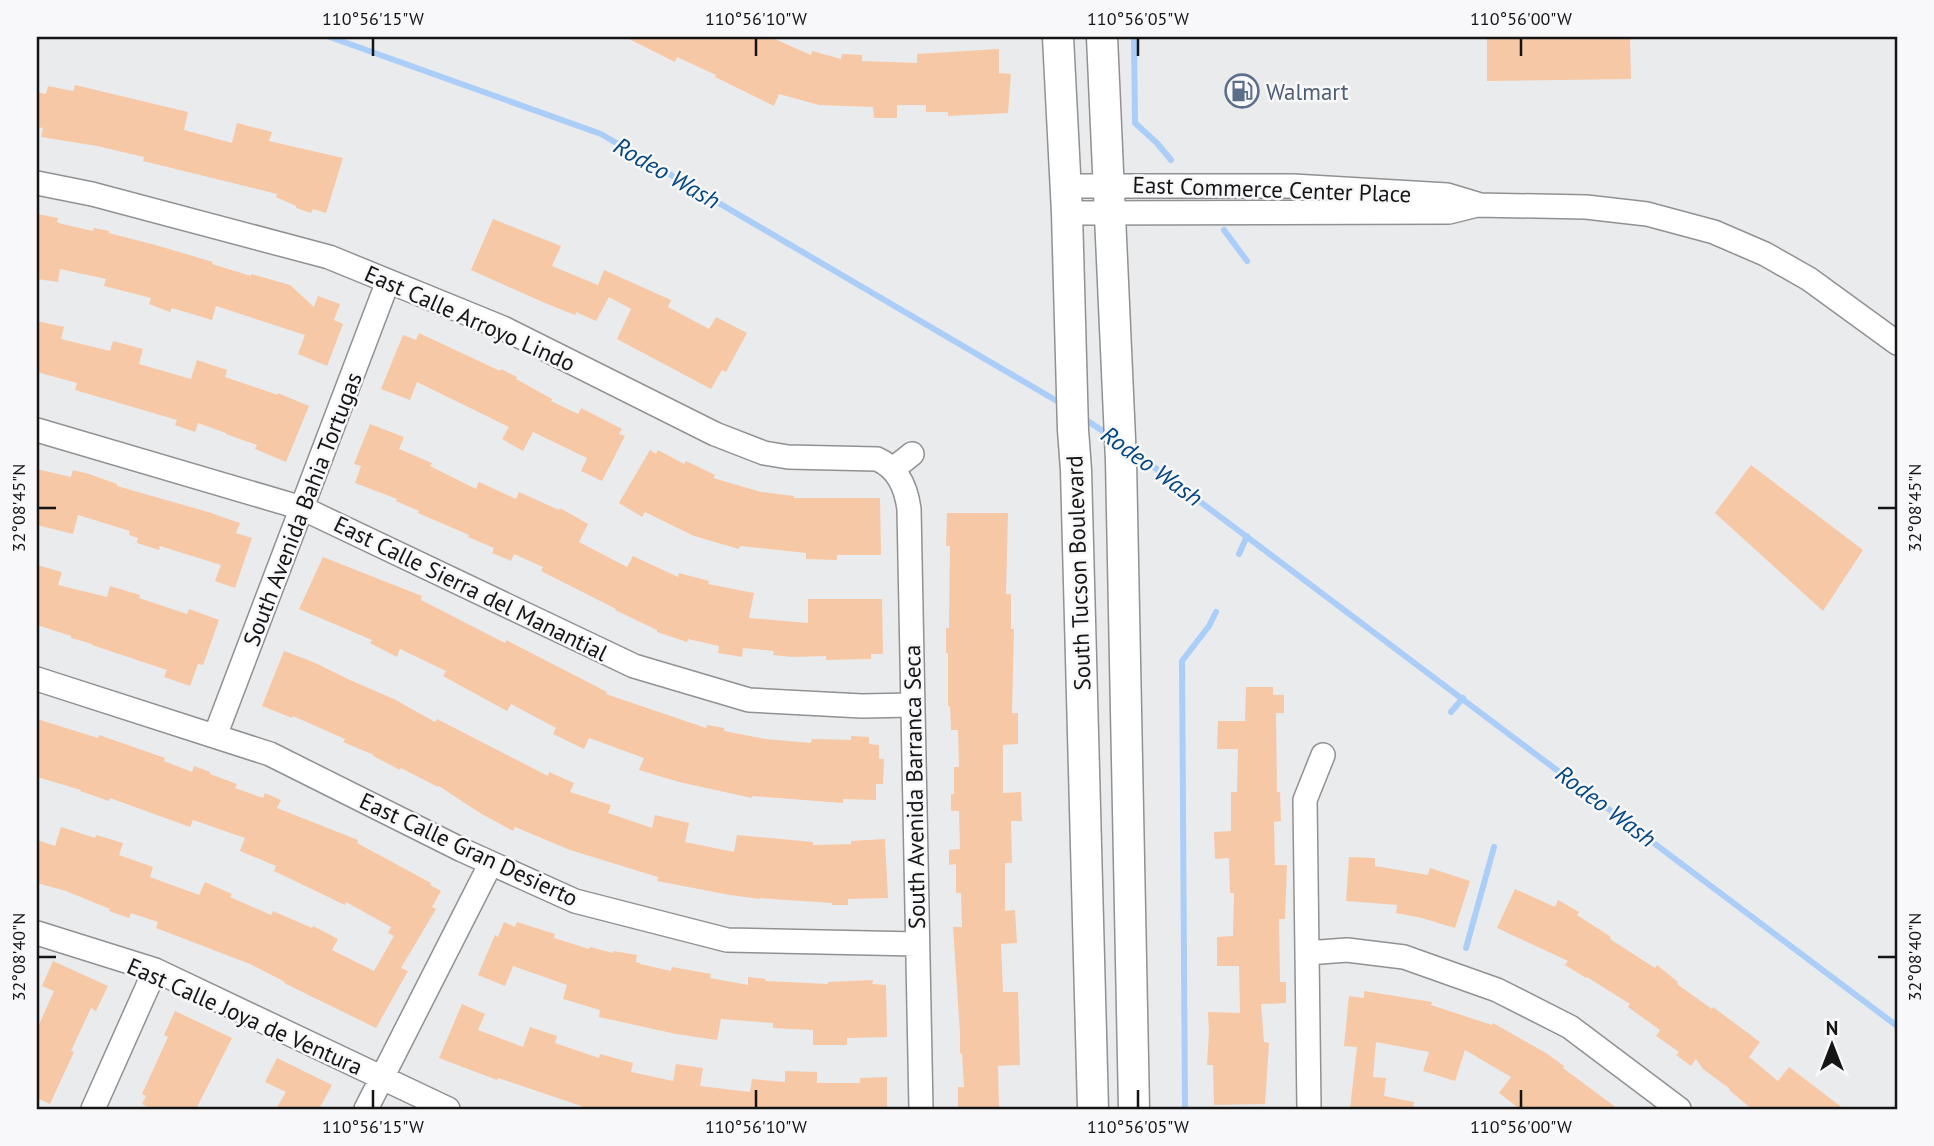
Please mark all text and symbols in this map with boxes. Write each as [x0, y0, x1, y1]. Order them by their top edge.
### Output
text: 110°56'15"W [322, 7, 424, 30]
text: 110°56'10"W [705, 7, 807, 30]
text: 110°56'05"W [1087, 7, 1189, 30]
text: 110°56'00"W [1470, 7, 1572, 30]
fuel station icon: Walmart [1223, 72, 1261, 110]
place label: Walmart [1266, 77, 1349, 106]
water label: Rodeo Wash [608, 130, 726, 216]
street label: East Commerce Center Place [1132, 170, 1412, 208]
street label: East Calle Arroyo Lindo [360, 258, 580, 378]
street label: South Avenida Bahia Tortugas [236, 368, 368, 650]
water label: Rodeo Wash [1095, 419, 1209, 513]
street label: South Tucson Boulevard [1059, 455, 1097, 691]
text: 32°08'45"N [7, 464, 30, 552]
text: 32°08'45"N [1903, 464, 1926, 552]
street label: East Calle Sierra del Manantial [329, 509, 613, 667]
street label: South Avenida Barranca Seca [897, 645, 931, 929]
water label: Rodeo Wash [1550, 758, 1662, 854]
street label: East Calle Gran Desierto [355, 786, 583, 912]
text: 32°08'40"N [7, 913, 30, 1001]
text: 32°08'40"N [1903, 913, 1926, 1001]
street label: East Calle Joya de Ventura [123, 951, 367, 1081]
north arrow [1798, 1010, 1868, 1080]
text: N [1826, 1016, 1838, 1040]
text: 110°56'15"W [322, 1115, 424, 1138]
text: 110°56'10"W [705, 1115, 807, 1138]
text: 110°56'05"W [1087, 1115, 1189, 1138]
text: 110°56'00"W [1470, 1115, 1572, 1138]

